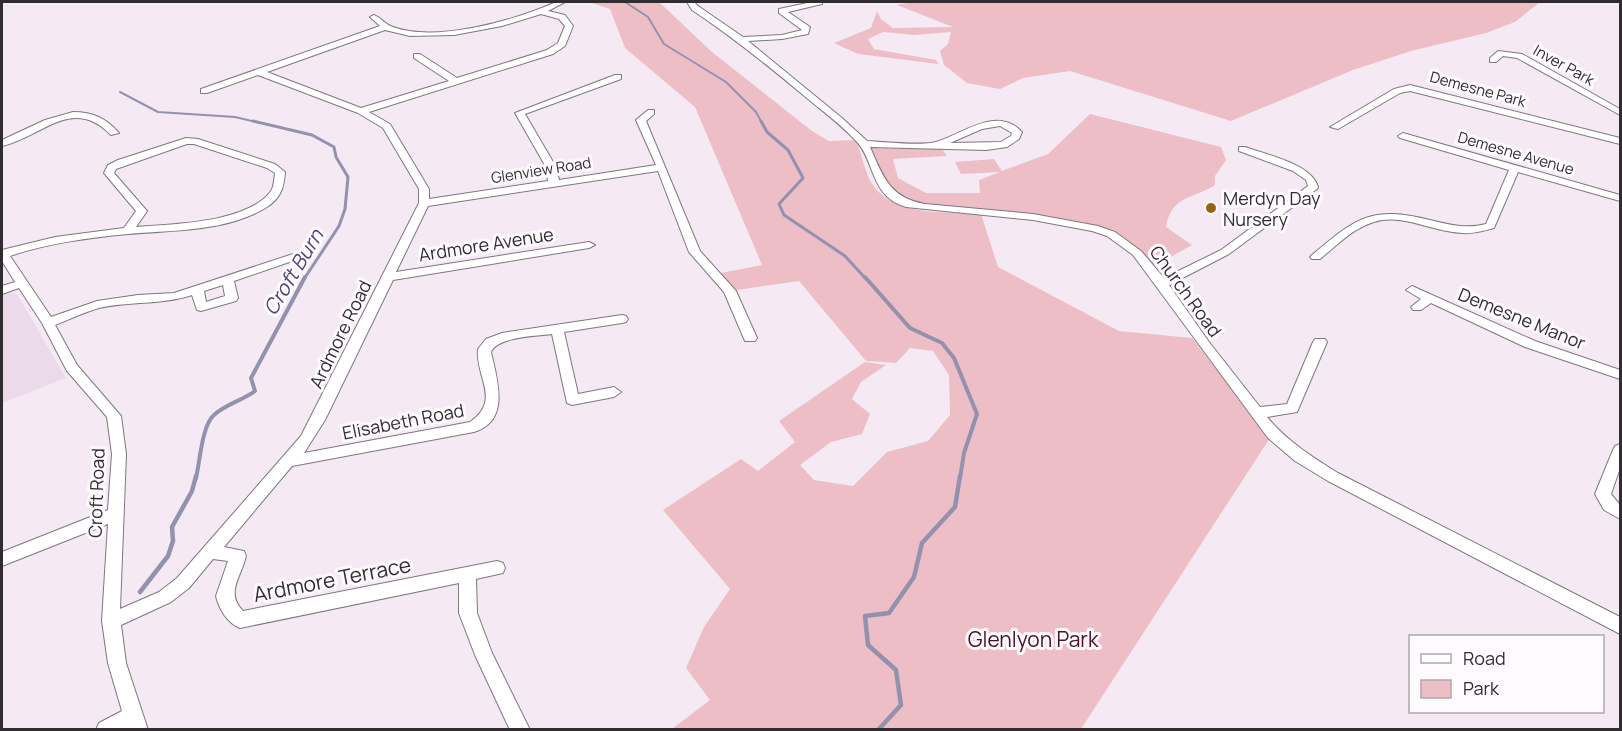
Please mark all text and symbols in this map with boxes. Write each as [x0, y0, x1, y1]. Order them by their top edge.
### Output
street label: Inver Park [1530, 40, 1599, 91]
street label: Demesne Park [1428, 66, 1529, 112]
street label: Demesne Avenue [1455, 126, 1577, 180]
street label: Glenview Road [489, 152, 593, 188]
place label: Merdyn Day Nursery [1223, 186, 1321, 231]
marker: Merdyn Day Nursery [1204, 201, 1218, 215]
street label: Ardmore Avenue [417, 221, 555, 267]
water label: Croft Burn [257, 223, 330, 320]
street label: Church Road [1145, 240, 1227, 342]
street label: Ardmore Road [303, 276, 377, 392]
street label: Demesne Manor [1455, 282, 1590, 355]
street label: Elisabeth Road [340, 397, 466, 445]
street label: Croft Road [82, 448, 110, 538]
street label: Ardmore Terrace [251, 550, 413, 608]
park label: Glenlyon Park [968, 625, 1099, 653]
legend [1409, 635, 1604, 713]
text: Road [1463, 646, 1506, 670]
text: Park [1463, 676, 1500, 700]

